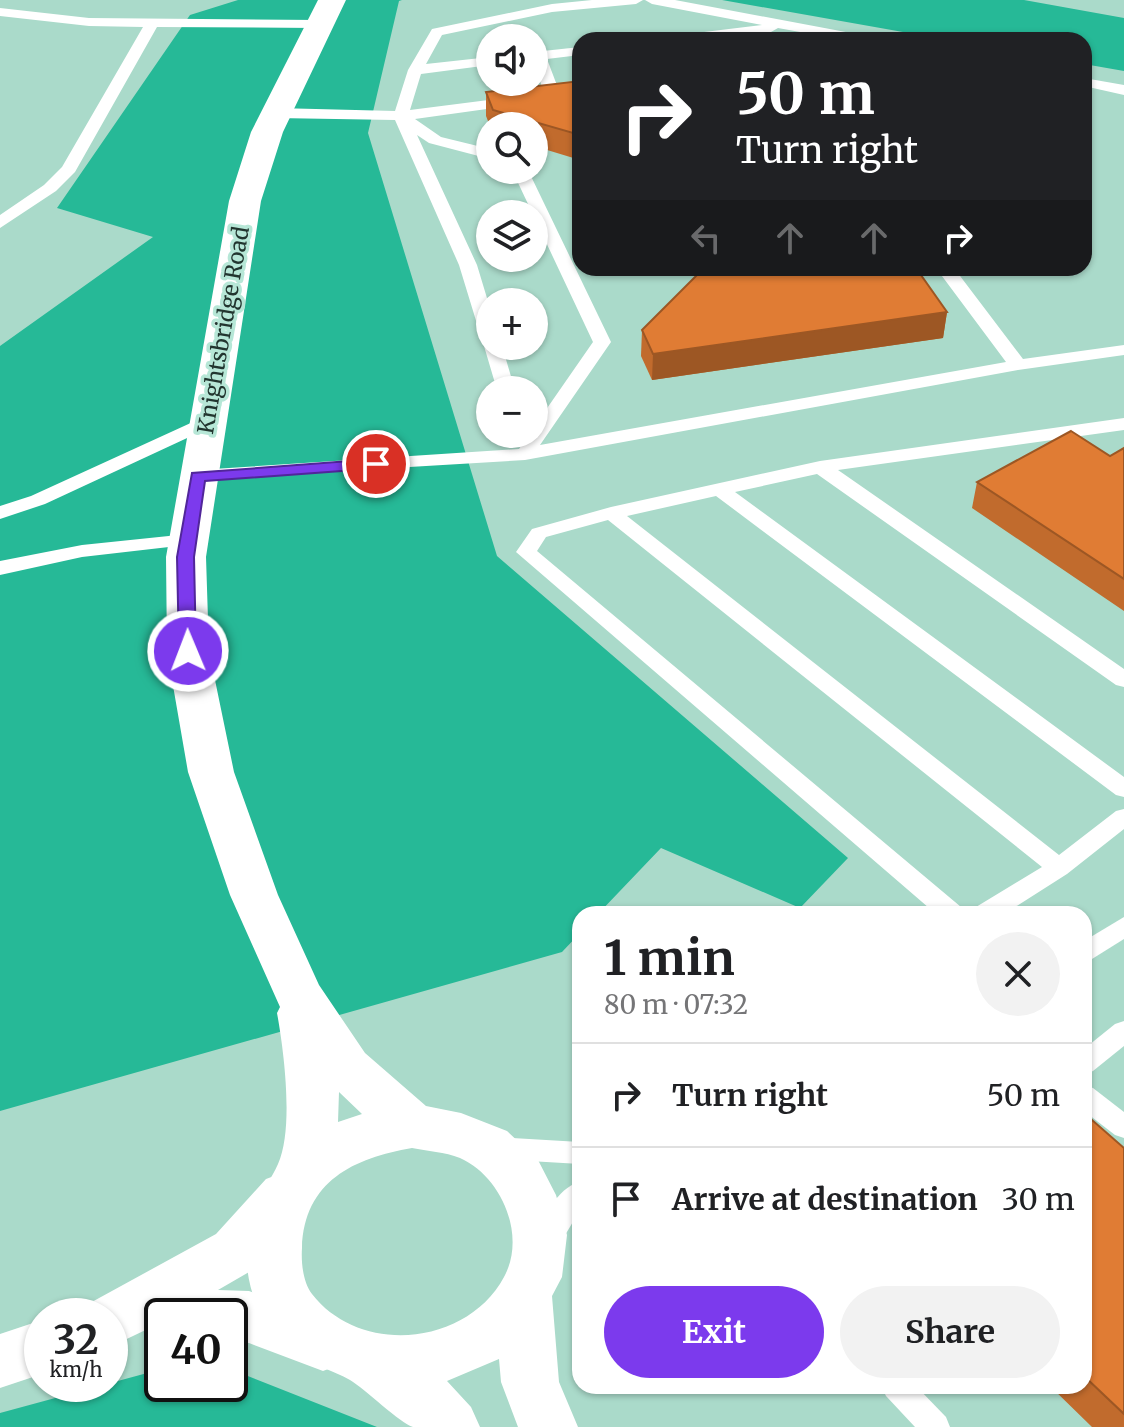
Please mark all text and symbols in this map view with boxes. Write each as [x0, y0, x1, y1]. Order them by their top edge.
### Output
map controls [476, 24, 548, 448]
button: sound [476, 24, 548, 96]
text: 50 m [736, 59, 875, 129]
icon: right [604, 64, 708, 168]
button: search [476, 112, 548, 184]
text: Turn right [736, 128, 918, 173]
button: layers [476, 200, 548, 272]
icon: left [684, 216, 728, 260]
icon: ahead [768, 216, 812, 260]
icon: ahead [852, 216, 896, 260]
icon: right [936, 216, 980, 260]
street label: Knightsbridge Road [191, 224, 255, 436]
button: + [476, 288, 548, 360]
button: − [476, 376, 548, 448]
pin [342, 430, 410, 498]
icon: arrive [354, 442, 398, 486]
position arrow [146, 609, 230, 693]
text: 1 min [604, 928, 735, 988]
button: close [976, 932, 1060, 1016]
text: 80 m · 07:32 [604, 988, 748, 1021]
icon: right [604, 1073, 648, 1117]
text: Turn right [672, 1076, 828, 1114]
text: 50 m [987, 1076, 1060, 1114]
icon: arrive [604, 1177, 648, 1221]
text: Arrive at destination [672, 1180, 978, 1218]
text: 30 m [1002, 1180, 1075, 1218]
button: Exit [604, 1286, 824, 1378]
button: Share [840, 1286, 1060, 1378]
speed limit sign: 40 [144, 1298, 248, 1402]
text: 32 [53, 1315, 99, 1365]
text: km/h [50, 1357, 102, 1382]

